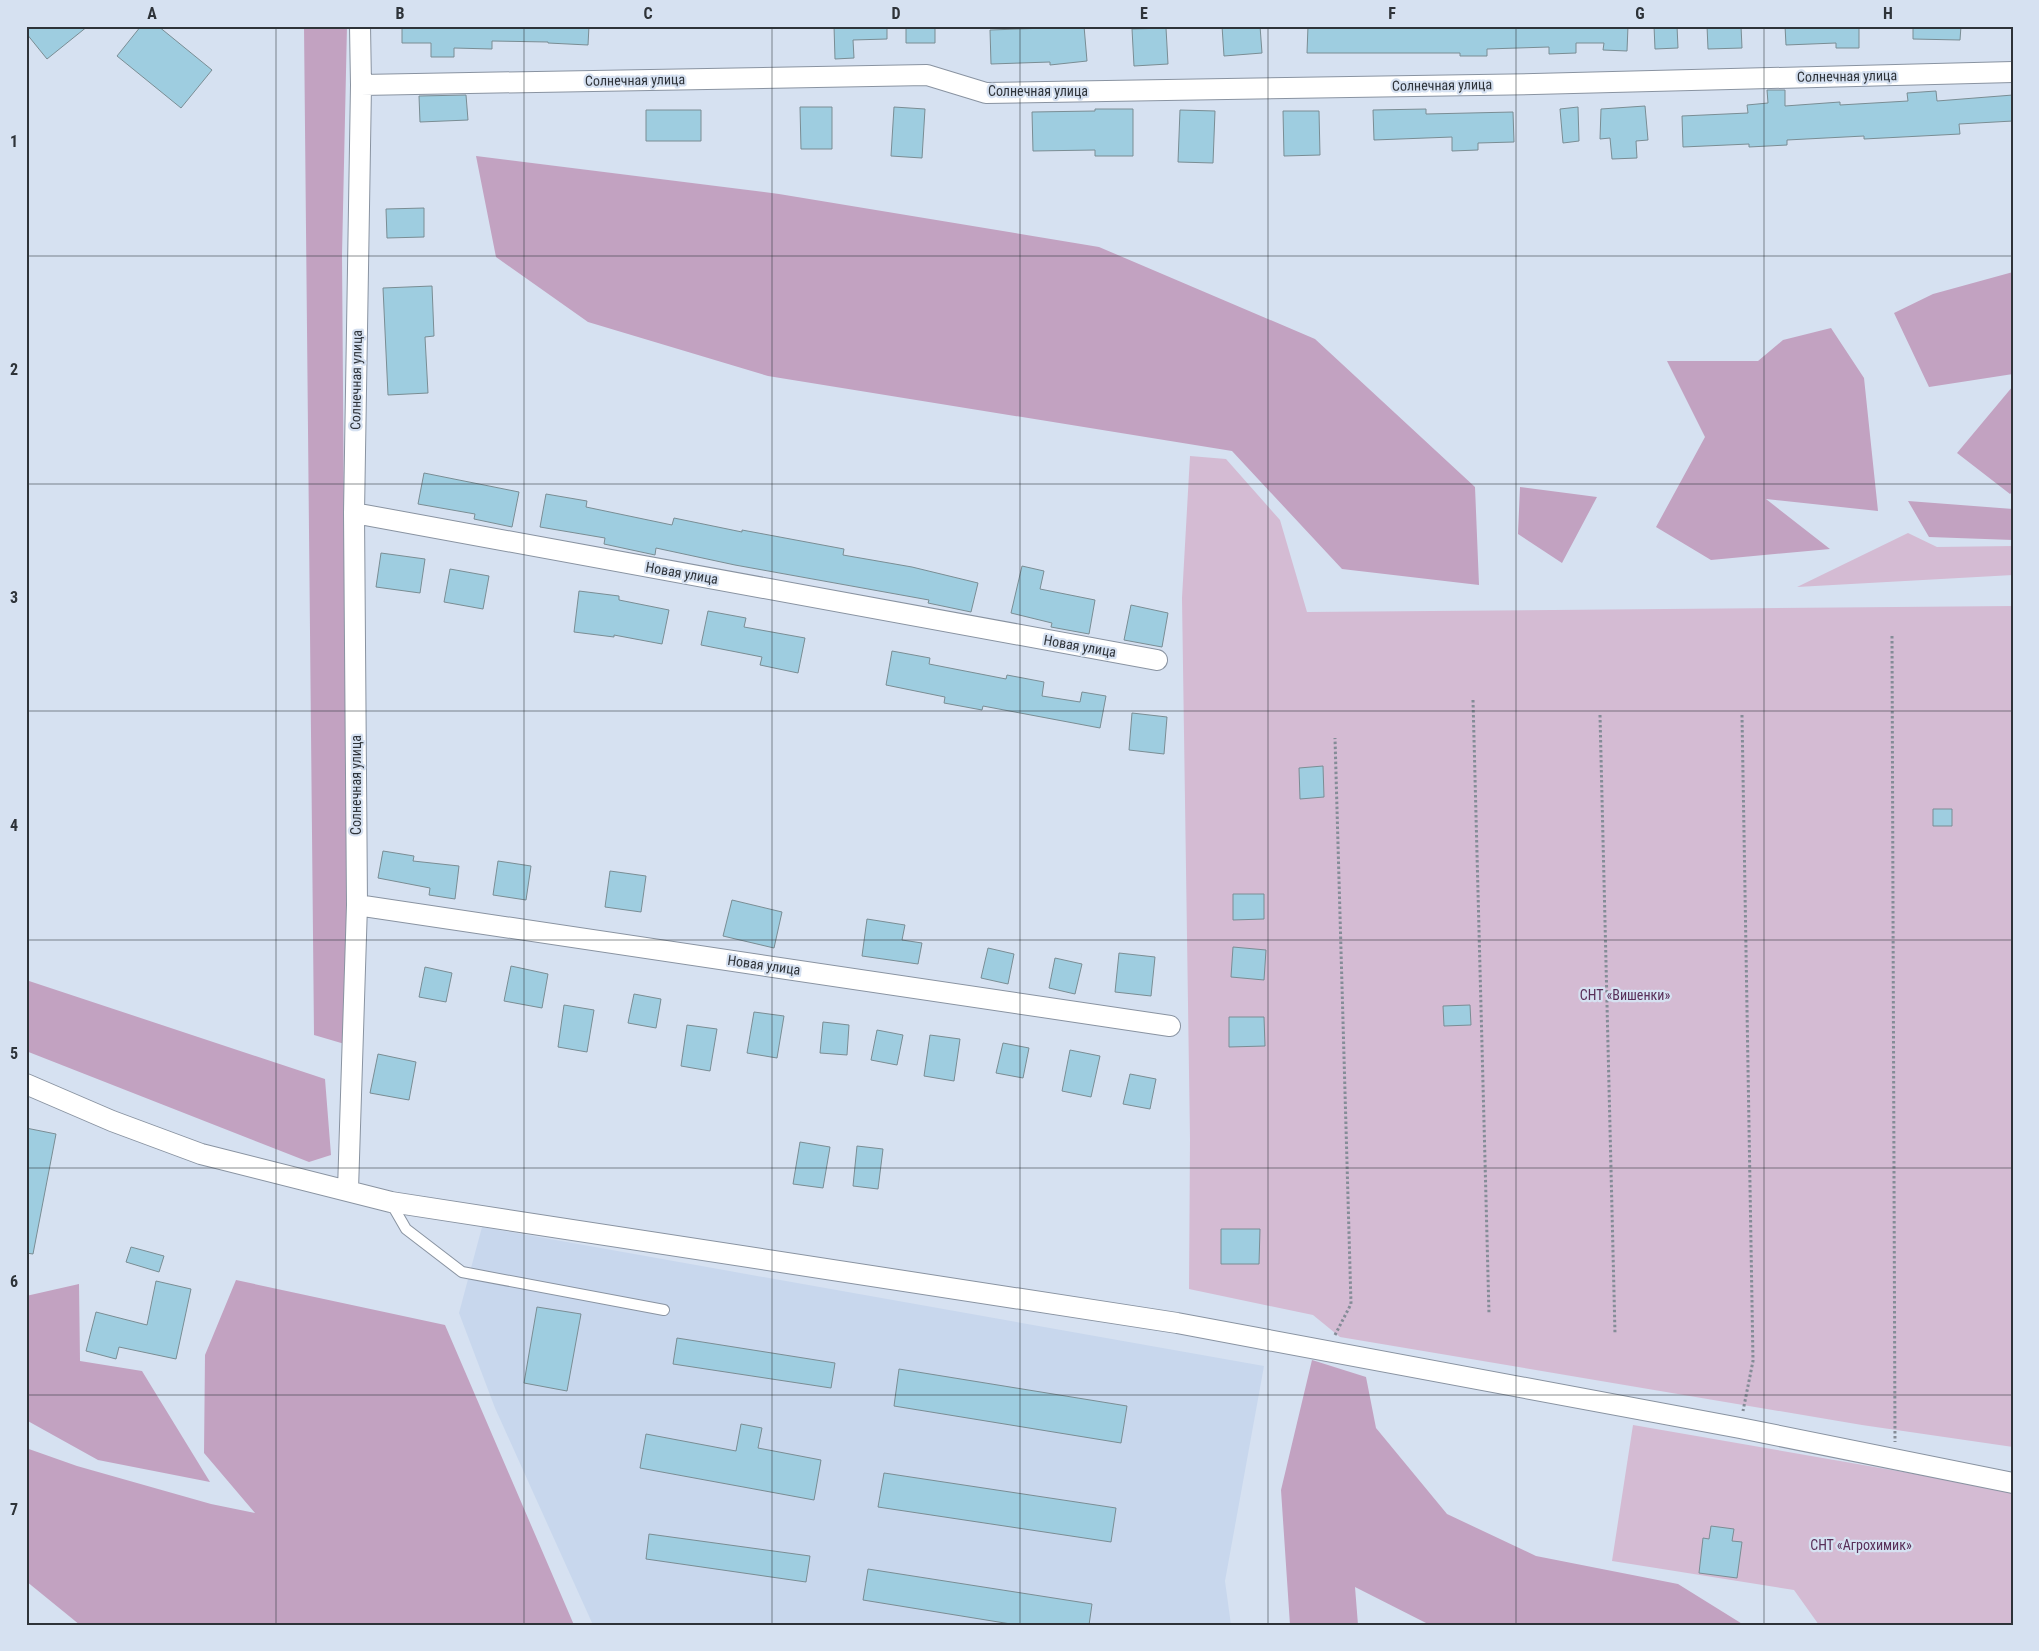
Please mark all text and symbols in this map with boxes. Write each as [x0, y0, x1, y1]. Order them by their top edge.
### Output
text: A [147, 4, 157, 23]
text: B [396, 4, 405, 23]
text: C [643, 4, 653, 23]
text: D [891, 4, 901, 23]
text: E [1140, 4, 1148, 23]
text: F [1388, 4, 1396, 23]
text: G [1635, 4, 1645, 23]
text: H [1883, 4, 1893, 23]
street label: Солнечная улица [1797, 67, 1897, 85]
street label: Солнечная улица [585, 71, 685, 89]
street label: Солнечная улица [1392, 76, 1492, 94]
street label: Солнечная улица [988, 83, 1088, 99]
text: 1 [10, 132, 18, 151]
street label: Солнечная улица [347, 330, 365, 430]
text: 2 [10, 360, 18, 379]
street label: Новая улица [645, 559, 719, 587]
text: 3 [10, 588, 18, 607]
street label: Новая улица [1043, 632, 1117, 660]
street label: Солнечная улица [348, 735, 364, 835]
text: 4 [10, 816, 18, 835]
street label: Новая улица [727, 952, 801, 978]
park label: СНТ «Вишенки» [1580, 987, 1670, 1003]
text: 5 [10, 1044, 18, 1063]
text: 6 [10, 1272, 18, 1291]
text: 7 [10, 1500, 18, 1519]
park label: СНТ «Агрохимик» [1810, 1537, 1912, 1553]

